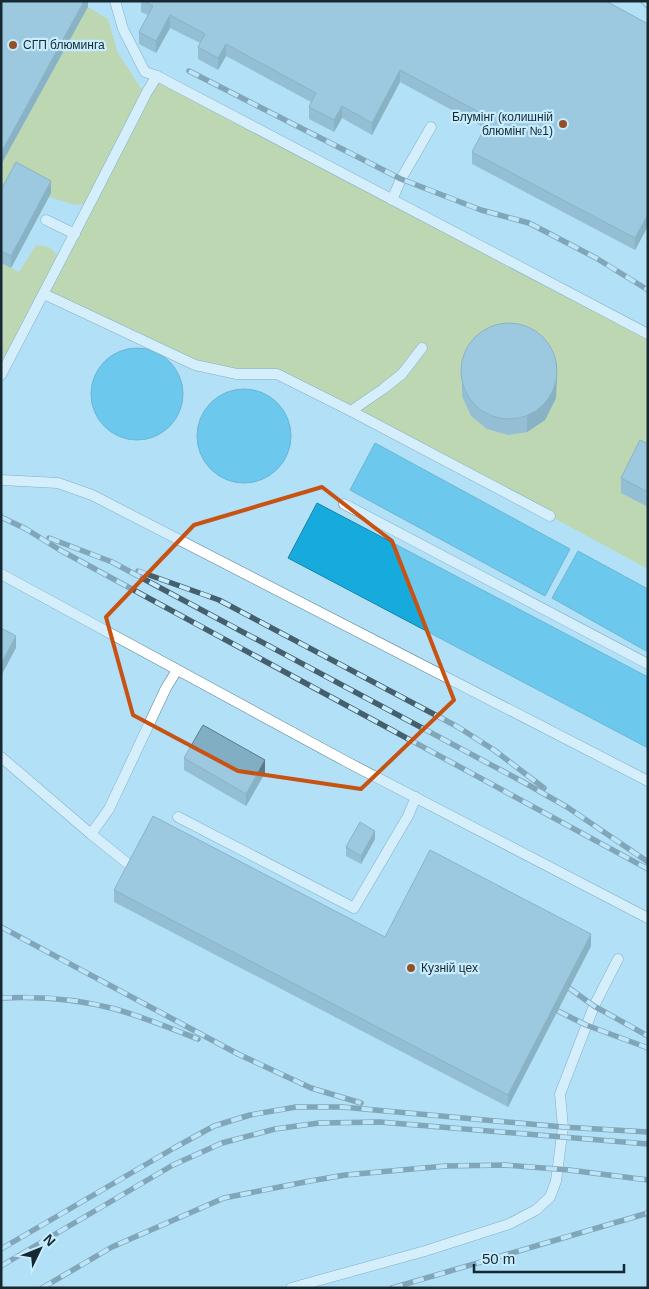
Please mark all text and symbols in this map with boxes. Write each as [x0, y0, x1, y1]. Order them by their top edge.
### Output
place label: СГП блюминга [23, 38, 105, 52]
marker: СГП блюминга [7, 39, 19, 51]
place label: Блумінг (колишній блюмінг №1) [452, 110, 553, 138]
marker: Блумінг (колишній блюмінг №1) [557, 118, 569, 130]
place label: Кузній цех [421, 961, 478, 975]
marker: Кузній цех [405, 962, 417, 974]
north arrow [15, 1224, 65, 1274]
text: N [40, 1231, 59, 1249]
scale bar [474, 1242, 624, 1274]
text: 50 m [482, 1250, 515, 1267]

